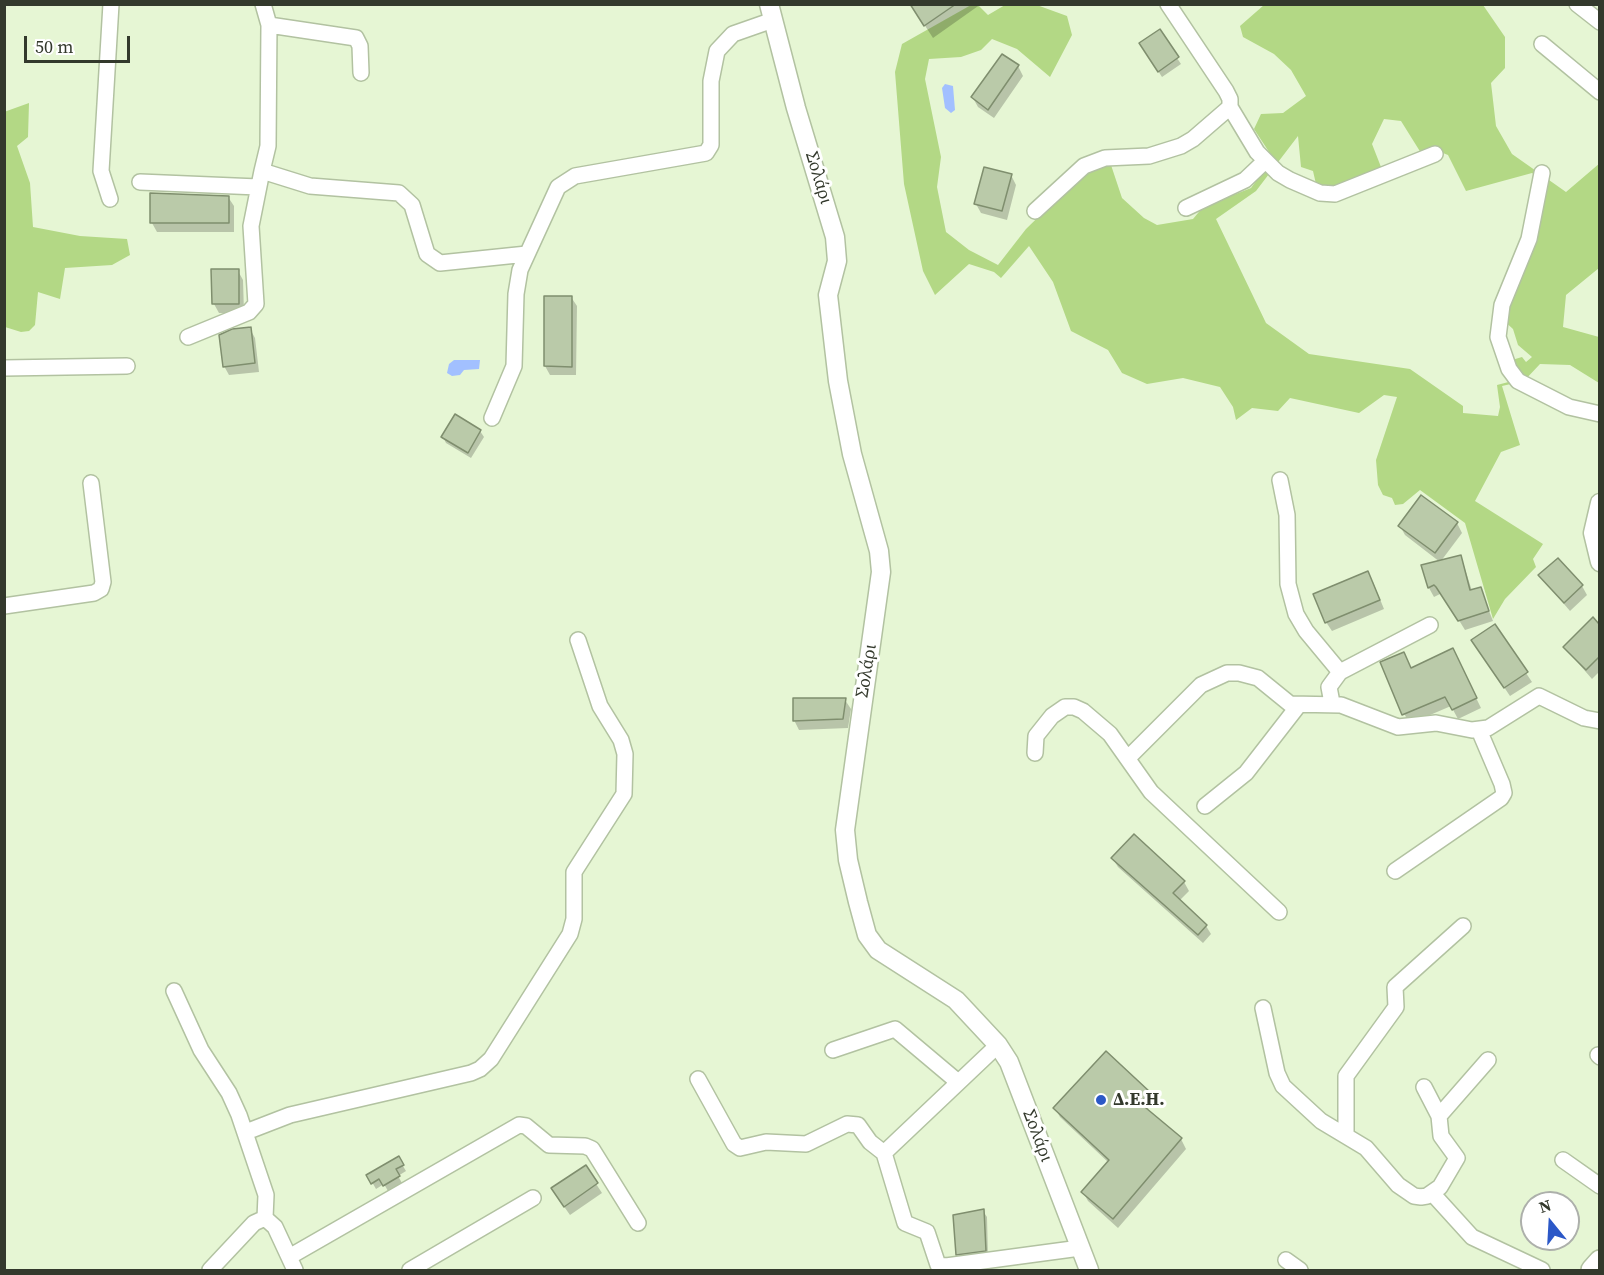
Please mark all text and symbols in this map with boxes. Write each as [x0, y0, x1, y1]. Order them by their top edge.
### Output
scale bar [27, 24, 134, 62]
text: 50 m [35, 34, 73, 59]
street label: Σολάρι [800, 149, 836, 207]
street label: Σολάρι [852, 643, 882, 699]
place label: Δ.Ε.Η. [1113, 1089, 1165, 1111]
marker: Δ.Ε.Η. [1094, 1093, 1108, 1107]
street label: Σολάρι [1017, 1107, 1057, 1165]
north arrow [1520, 1191, 1580, 1251]
text: N [1536, 1194, 1554, 1218]

